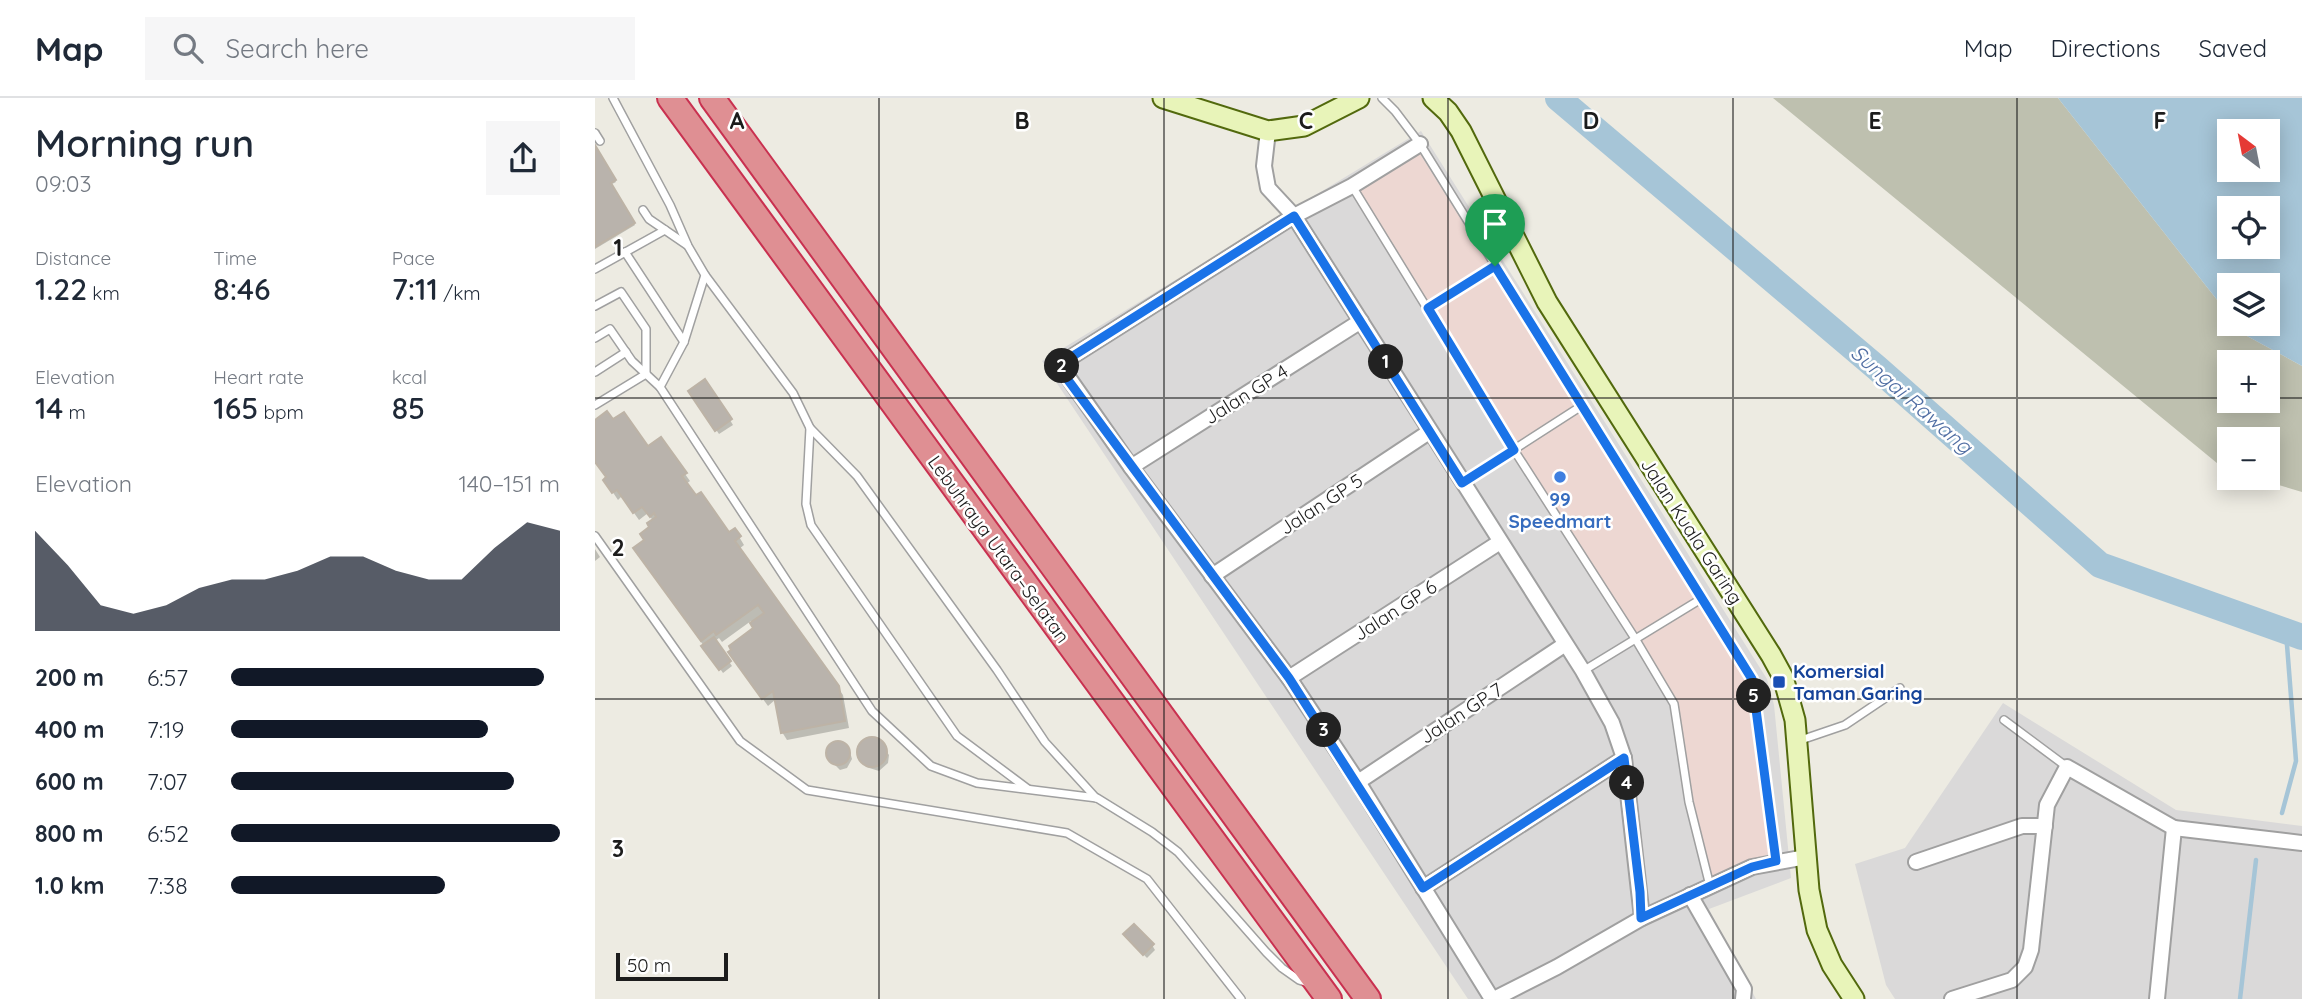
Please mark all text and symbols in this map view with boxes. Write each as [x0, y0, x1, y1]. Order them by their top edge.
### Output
search box [145, 17, 635, 80]
text: Map [35, 28, 103, 69]
icon: search [169, 29, 207, 67]
text: Search here [225, 32, 369, 65]
text: Map [1964, 33, 2013, 63]
text: Directions [2051, 33, 2161, 63]
text: Saved [2199, 33, 2267, 63]
text: A [730, 106, 745, 135]
text: B [1014, 106, 1030, 135]
text: C [1299, 106, 1313, 135]
text: D [1583, 106, 1599, 135]
text: E [1868, 106, 1882, 135]
text: F [2154, 106, 2166, 135]
text: Morning run [35, 119, 254, 167]
north arrow [2217, 119, 2280, 182]
map controls [2217, 119, 2280, 490]
button: share [486, 121, 560, 195]
text: 09:03 [35, 169, 92, 198]
pin [1465, 194, 1525, 266]
button: locate [2217, 196, 2280, 259]
icon: arrive [1476, 205, 1514, 243]
text: 1 [614, 233, 622, 262]
text: Distance [35, 246, 111, 270]
text: Time [213, 246, 257, 270]
text: Pace [392, 246, 435, 270]
text: 1.22 [35, 270, 87, 308]
text: 8:46 [213, 270, 270, 308]
text: 7:11 [392, 270, 438, 308]
button: layers [2217, 273, 2280, 336]
text: km [87, 281, 120, 305]
text: /km [438, 281, 481, 305]
water label: Sungai Rawang [1846, 339, 1979, 460]
pin: 1 [1369, 344, 1403, 380]
pin: 2 [1044, 348, 1079, 384]
text: 1 [1382, 349, 1389, 373]
button: + [2217, 350, 2280, 413]
text: 2 [1056, 353, 1067, 377]
street label: Jalan GP 4 [1200, 359, 1292, 429]
text: Elevation [35, 365, 115, 389]
text: Heart rate [213, 365, 304, 389]
text: kcal [392, 365, 427, 389]
text: 14 [35, 389, 63, 427]
text: 165 [213, 389, 258, 427]
text: 85 [392, 389, 425, 427]
text: m [63, 400, 86, 424]
text: bpm [258, 400, 304, 424]
button: − [2217, 427, 2280, 490]
street label: Lebuhraya Utara–Selatan [923, 450, 1075, 648]
street label: Jalan Kuala Garing [1636, 453, 1748, 609]
street label: Jalan GP 5 [1275, 468, 1367, 540]
text: Elevation [35, 469, 132, 498]
text: 140–151 m [459, 469, 560, 498]
marker: 99 Speedmart [1552, 469, 1568, 485]
place label: 99 Speedmart [1508, 487, 1612, 533]
text: 2 [611, 533, 625, 562]
street label: Jalan GP 6 [1349, 574, 1441, 646]
place label: Komersial Taman Garing [1793, 659, 1923, 705]
text: 200 m [35, 663, 104, 692]
text: 6:57 [147, 663, 188, 692]
marker: Komersial Taman Garing [1771, 674, 1787, 690]
street label: Jalan GP 7 [1415, 677, 1507, 749]
pin: 5 [1737, 678, 1771, 714]
text: 5 [1748, 683, 1759, 707]
pin: 3 [1307, 712, 1341, 748]
text: 400 m [35, 715, 104, 744]
text: 7:19 [147, 715, 184, 744]
text: 3 [1318, 717, 1329, 741]
pin: 4 [1609, 766, 1645, 800]
text: 600 m [35, 767, 104, 796]
text: 7:07 [147, 767, 187, 796]
text: 4 [1621, 770, 1632, 794]
text: 800 m [35, 819, 104, 848]
text: 6:52 [147, 819, 189, 848]
text: 3 [612, 834, 624, 863]
text: 1.0 km [35, 871, 105, 900]
text: 7:38 [147, 871, 188, 900]
scale bar [616, 950, 728, 982]
text: 50 m [627, 953, 671, 977]

